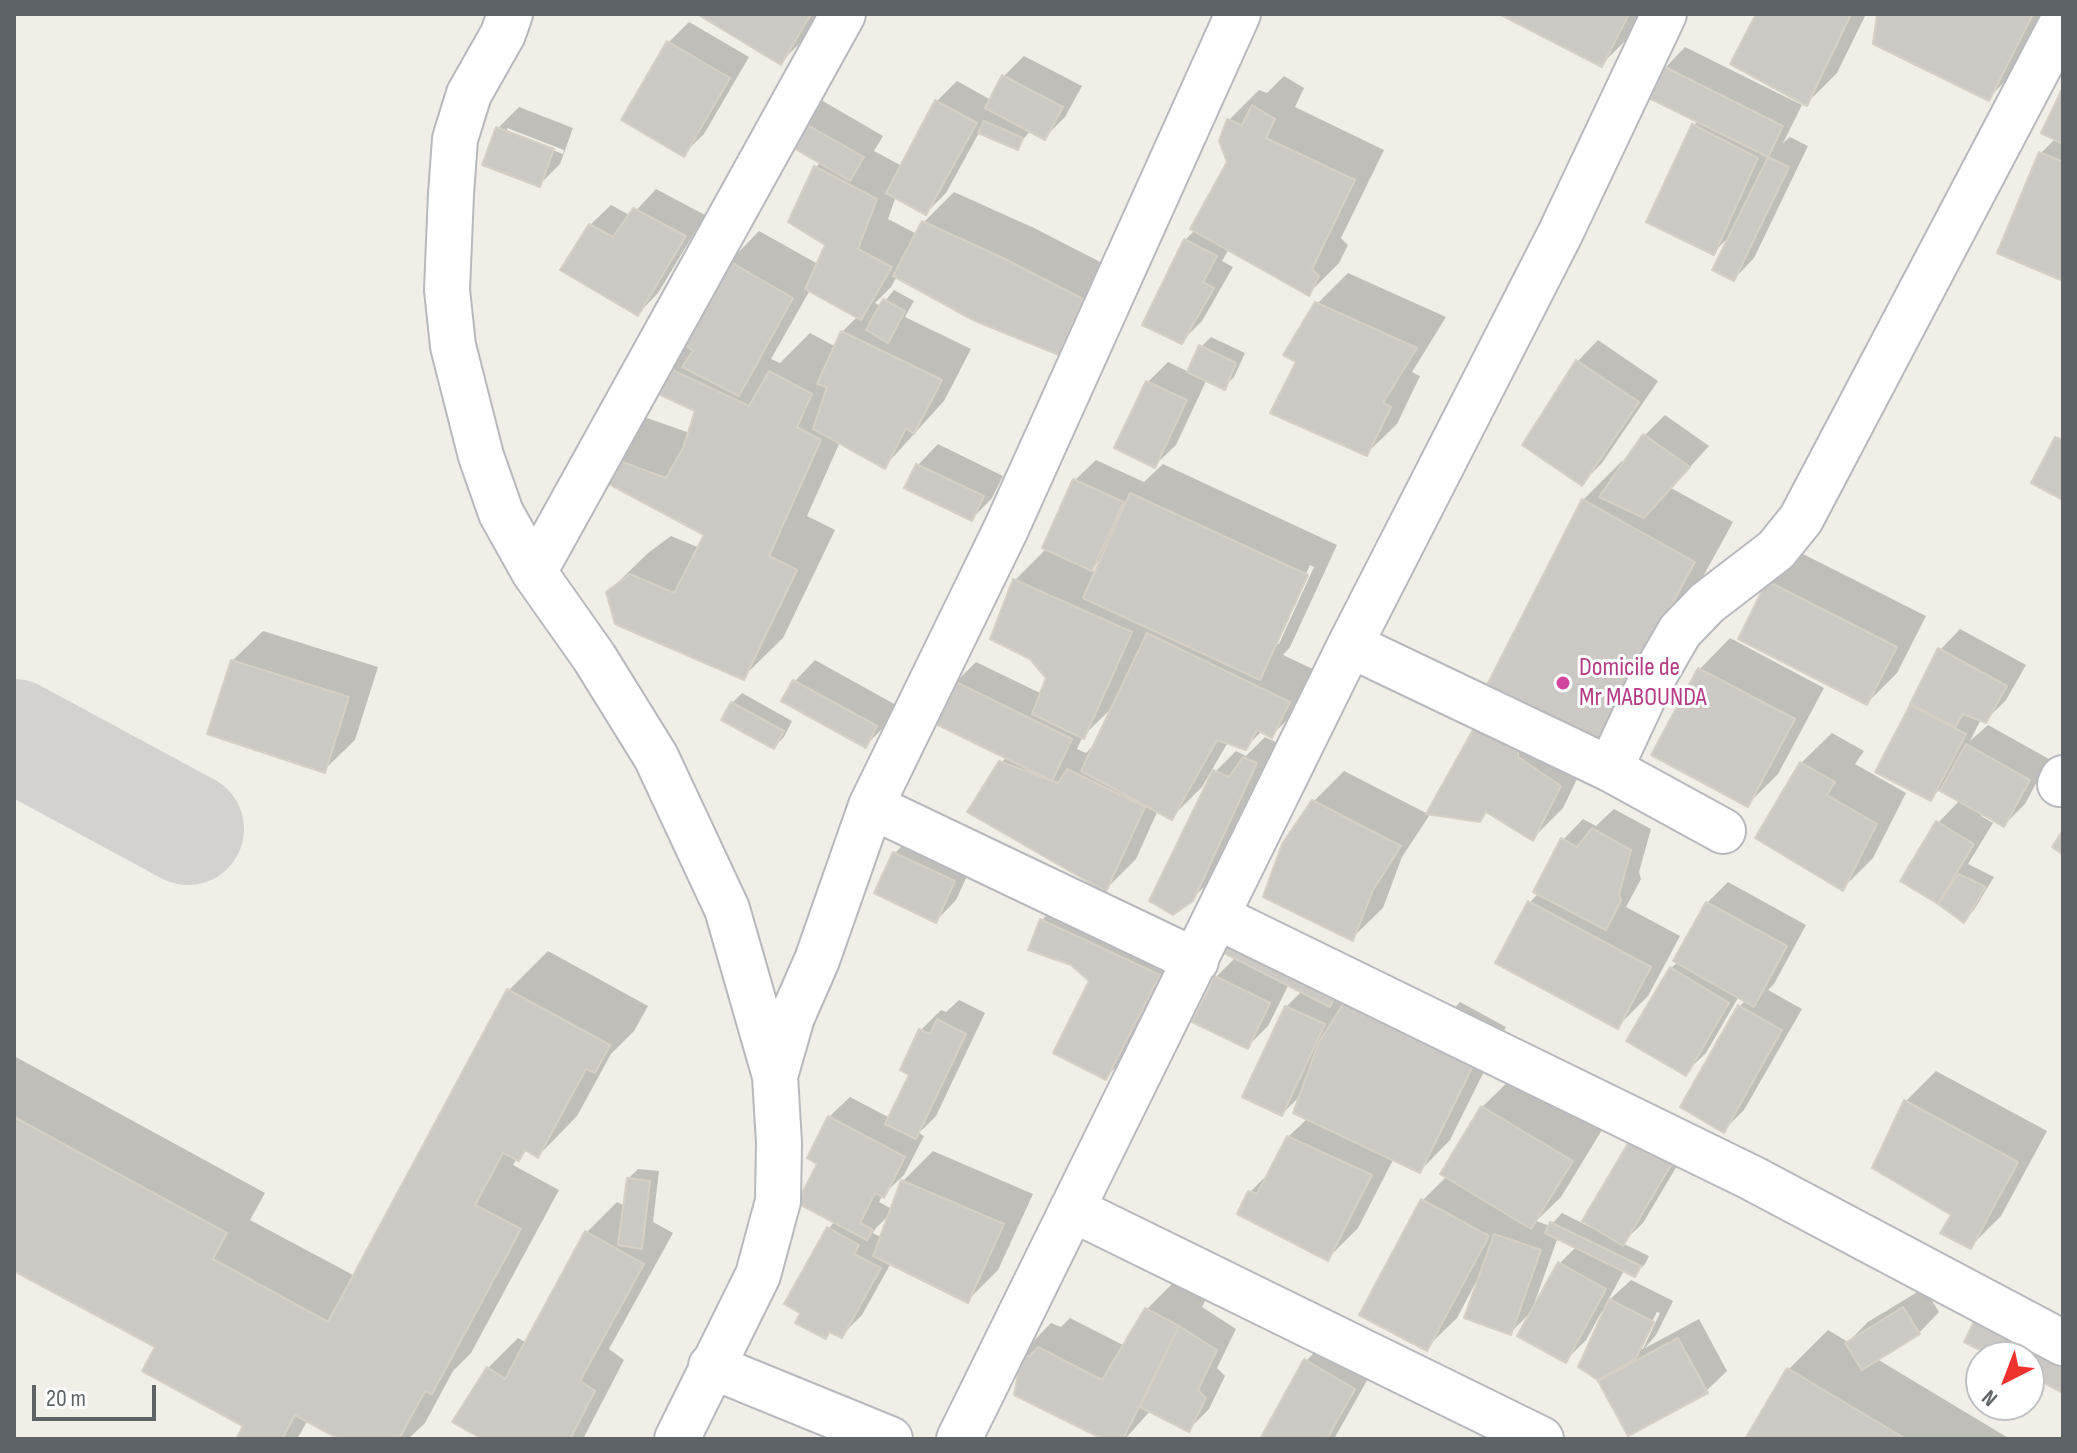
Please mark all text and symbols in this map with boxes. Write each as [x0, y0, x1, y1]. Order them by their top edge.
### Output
place label: Domicile de Mr MABOUNDA [1579, 652, 1707, 714]
marker: Domicile de Mr MABOUNDA [1554, 674, 1572, 692]
north arrow [1965, 1341, 2045, 1421]
scale bar [36, 1369, 160, 1419]
text: 20 m [46, 1384, 86, 1413]
text: N [1977, 1384, 2003, 1412]

